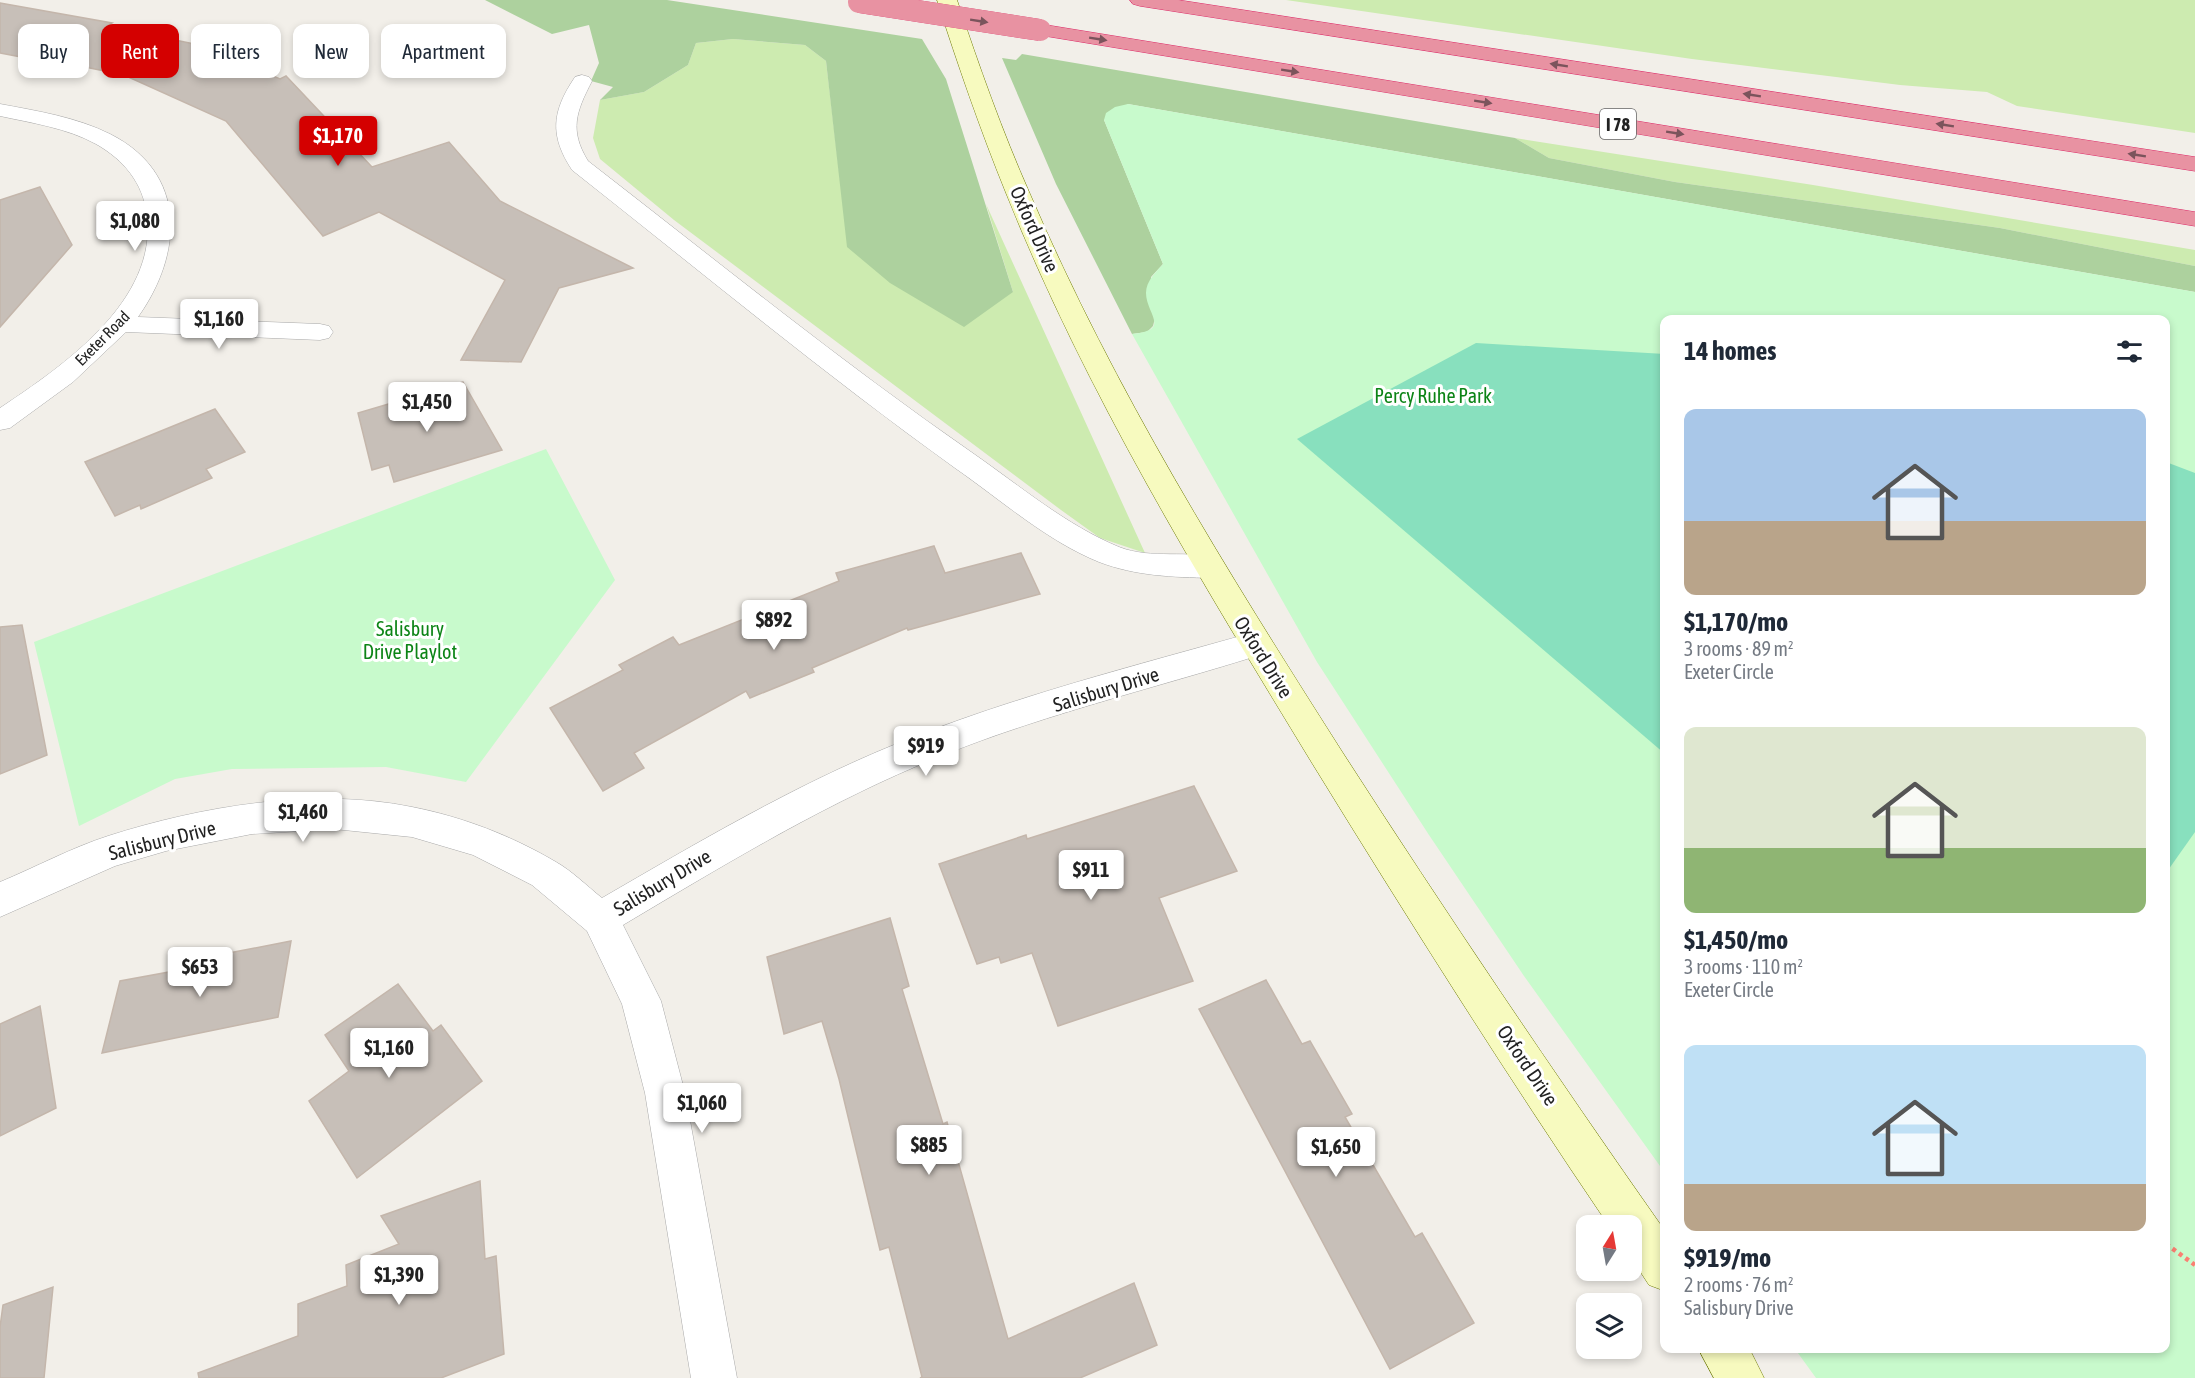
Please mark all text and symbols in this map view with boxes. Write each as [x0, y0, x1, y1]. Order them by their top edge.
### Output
one-way arrow [970, 16, 989, 25]
chip: Buy [18, 24, 89, 78]
chip: Rent [101, 24, 179, 78]
chip: Filters [191, 24, 281, 78]
chip: New [293, 24, 369, 78]
chip: Apartment [381, 24, 506, 78]
one-way arrow [1088, 35, 1107, 44]
one-way arrow [1550, 60, 1569, 69]
one-way arrow [1281, 66, 1300, 75]
one-way arrow [1742, 90, 1761, 99]
one-way arrow [1473, 98, 1492, 107]
road number: I 78 [1600, 109, 1636, 139]
pin: $1,170 [289, 116, 387, 167]
one-way arrow [1935, 120, 1954, 129]
text: $1,170 [313, 124, 363, 147]
one-way arrow [1666, 129, 1685, 138]
one-way arrow [2128, 151, 2147, 160]
street label: Oxford Drive [1006, 182, 1064, 276]
pin: $1,080 [86, 201, 184, 252]
text: $1,080 [110, 209, 160, 232]
pin: $1,160 [170, 299, 268, 350]
street label: Exeter Road [71, 307, 133, 369]
text: $1,160 [194, 307, 244, 330]
icon: filters [2113, 335, 2146, 368]
text: 14 homes [1684, 336, 1777, 366]
pin: $1,450 [378, 382, 476, 433]
park label: Percy Ruhe Park [1374, 384, 1492, 407]
text: $1,450 [402, 390, 452, 413]
icon: home [1861, 448, 1969, 556]
pin: $892 [738, 600, 810, 651]
text: $1,170/mo [1684, 607, 1788, 637]
text: $892 [756, 608, 792, 631]
street label: Oxford Drive [1230, 612, 1298, 702]
park label: Salisbury Drive Playlot [363, 617, 457, 663]
text: 3 rooms · 89 m² [1684, 637, 1794, 660]
text: Exeter Circle [1684, 660, 1774, 683]
street label: Salisbury Drive [1050, 662, 1162, 716]
pin: $919 [890, 726, 962, 777]
text: $919 [908, 734, 944, 757]
icon: home [1861, 766, 1969, 874]
pin: $1,460 [254, 792, 352, 843]
text: $1,460 [278, 800, 328, 823]
street label: Salisbury Drive [106, 816, 218, 864]
street label: Salisbury Drive [609, 844, 715, 920]
pin: $911 [1055, 850, 1127, 901]
text: $911 [1073, 858, 1109, 881]
text: $1,450/mo [1684, 925, 1788, 955]
pin: $653 [164, 947, 236, 998]
text: $653 [182, 955, 218, 978]
text: 3 rooms · 110 m² [1684, 955, 1803, 978]
text: Exeter Circle [1684, 978, 1774, 1001]
street label: Oxford Drive [1493, 1021, 1563, 1109]
pin: $1,160 [340, 1028, 438, 1079]
text: $1,160 [364, 1036, 414, 1059]
pin: $1,060 [653, 1083, 751, 1134]
icon: home [1861, 1084, 1969, 1192]
text: $1,060 [677, 1091, 727, 1114]
pin: $885 [893, 1125, 965, 1176]
pin: $1,650 [1287, 1127, 1385, 1178]
text: $885 [911, 1133, 947, 1156]
text: $1,650 [1311, 1135, 1361, 1158]
north arrow [1576, 1215, 1642, 1281]
map controls [1576, 1215, 1642, 1359]
text: $919/mo [1684, 1243, 1771, 1273]
pin: $1,390 [350, 1255, 448, 1306]
text: $1,390 [374, 1263, 424, 1286]
text: 2 rooms · 76 m² [1684, 1273, 1794, 1296]
button: layers [1576, 1293, 1642, 1359]
text: Salisbury Drive [1684, 1296, 1794, 1319]

